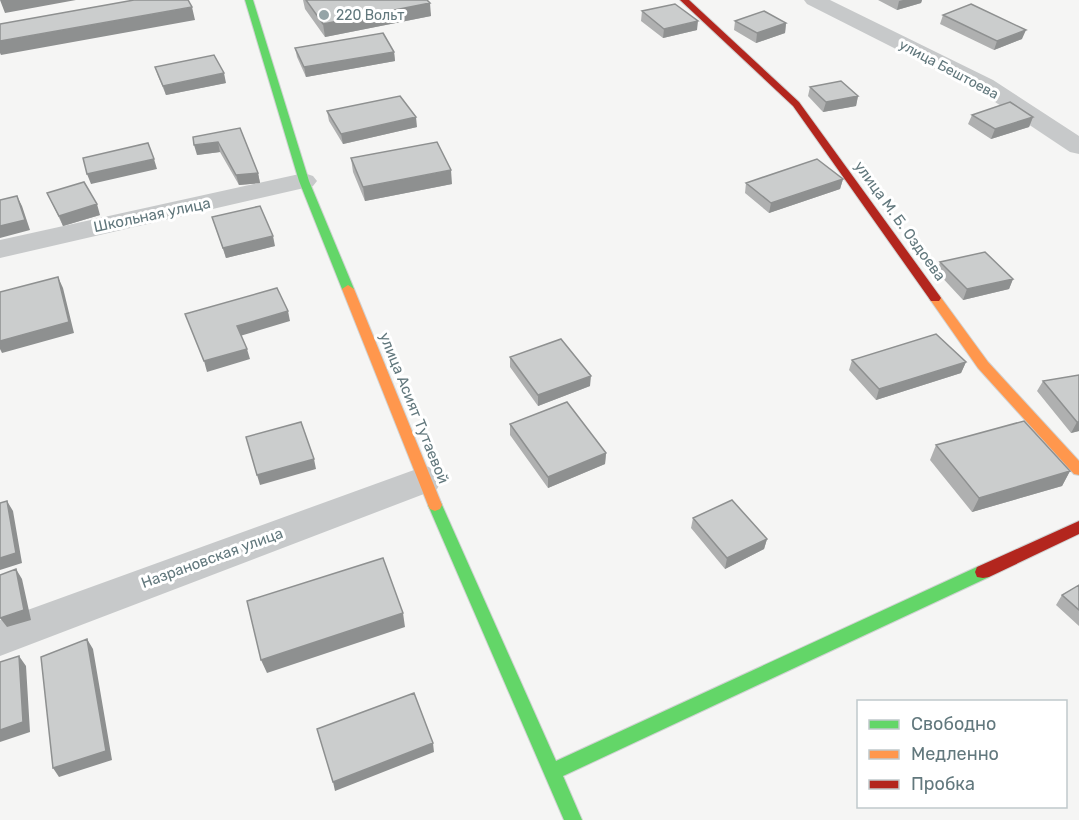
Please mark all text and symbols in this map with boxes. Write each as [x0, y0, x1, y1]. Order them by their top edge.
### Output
place label: 220 Вольт [336, 7, 404, 24]
marker: 220 Вольт [317, 8, 331, 22]
street label: улица Бештоева [896, 36, 1001, 103]
street label: улица М. Б. Оздоева [850, 158, 950, 284]
street label: Школьная улица [92, 194, 212, 236]
street label: улица Асият Тутаевой [375, 330, 453, 486]
street label: Назрановская улица [139, 524, 285, 592]
legend [857, 700, 1067, 808]
text: Свободно [911, 713, 996, 735]
text: Медленно [911, 743, 999, 765]
text: Пробка [911, 773, 975, 795]

